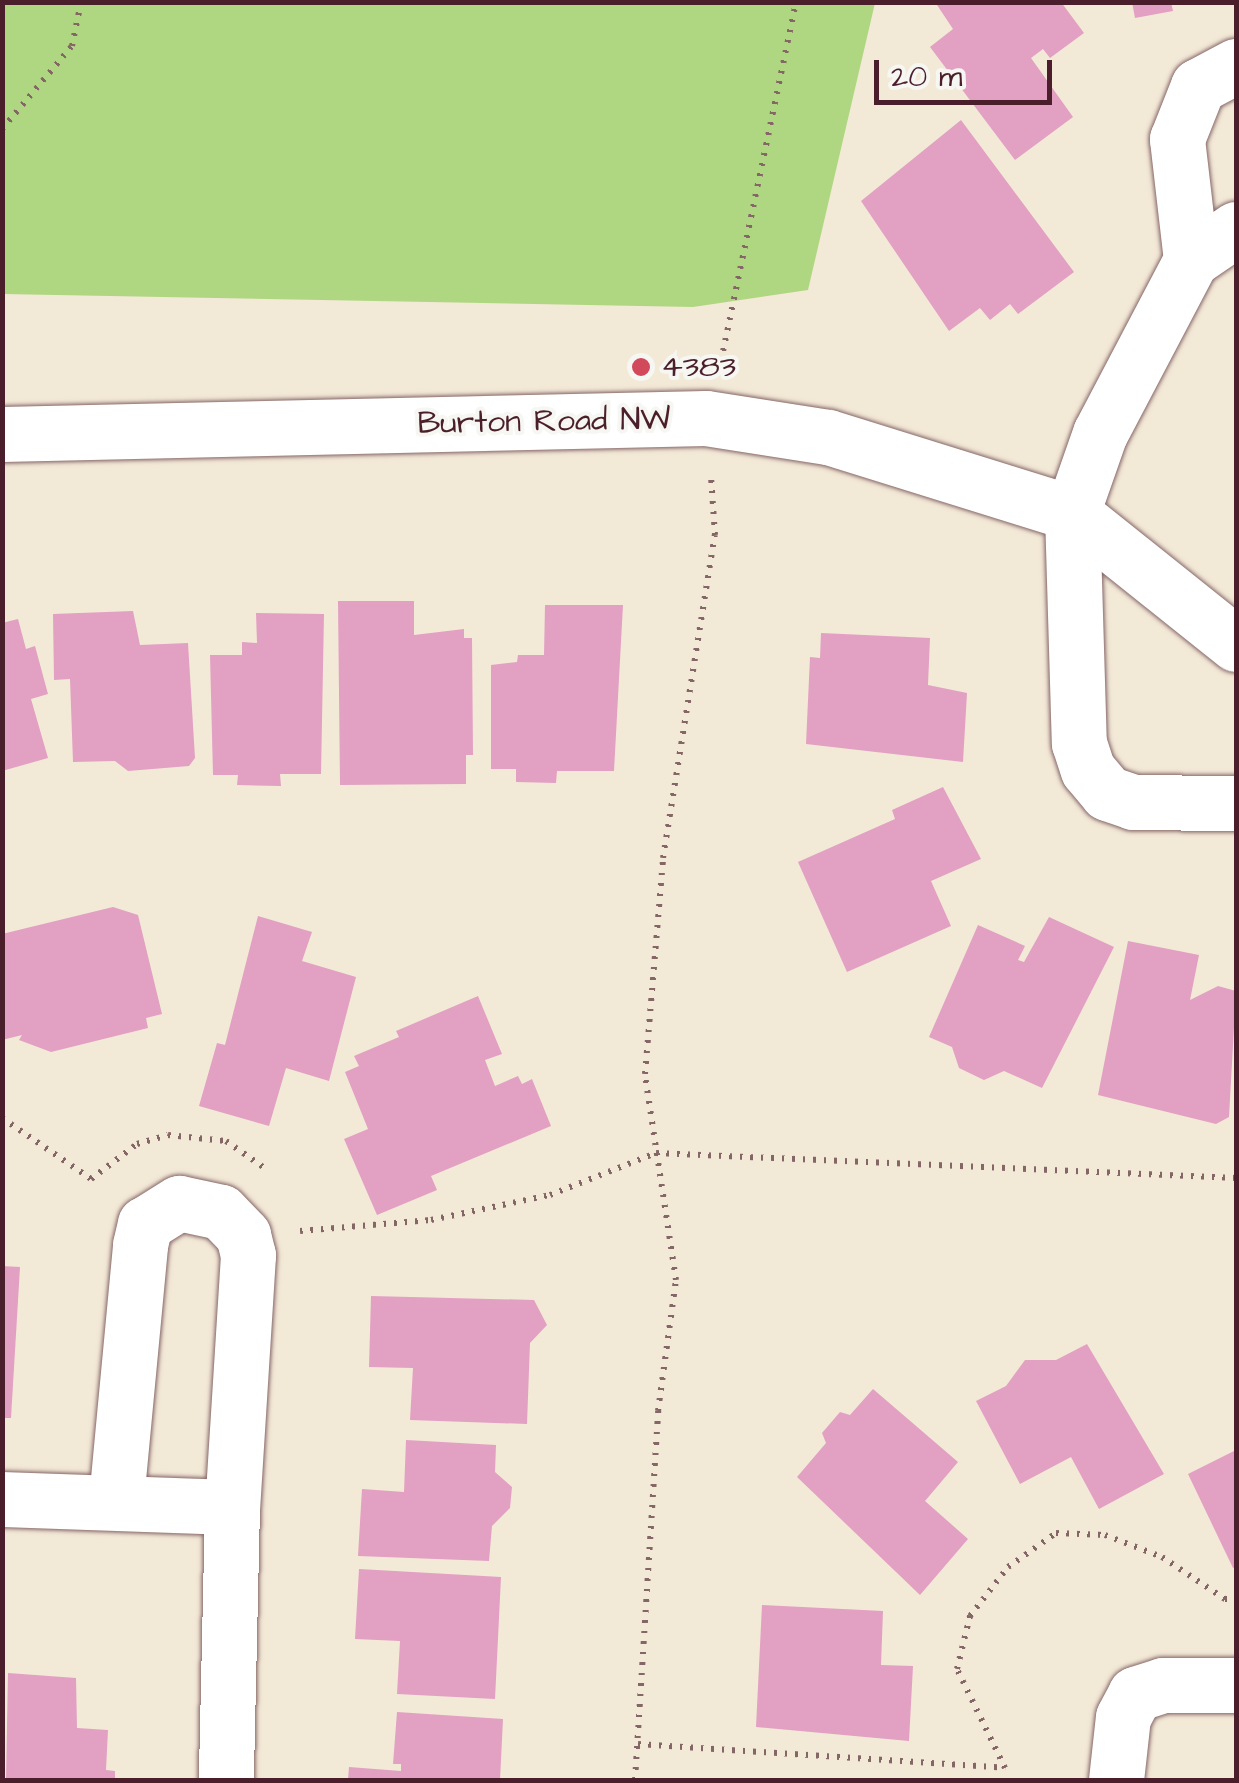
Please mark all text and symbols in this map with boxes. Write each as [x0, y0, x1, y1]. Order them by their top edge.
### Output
scale bar [879, 40, 1056, 102]
text: 20 m [891, 56, 962, 98]
place label: 4383 [661, 348, 736, 386]
marker: 4383 [630, 356, 652, 378]
street label: Burton Road NW [417, 401, 671, 443]

